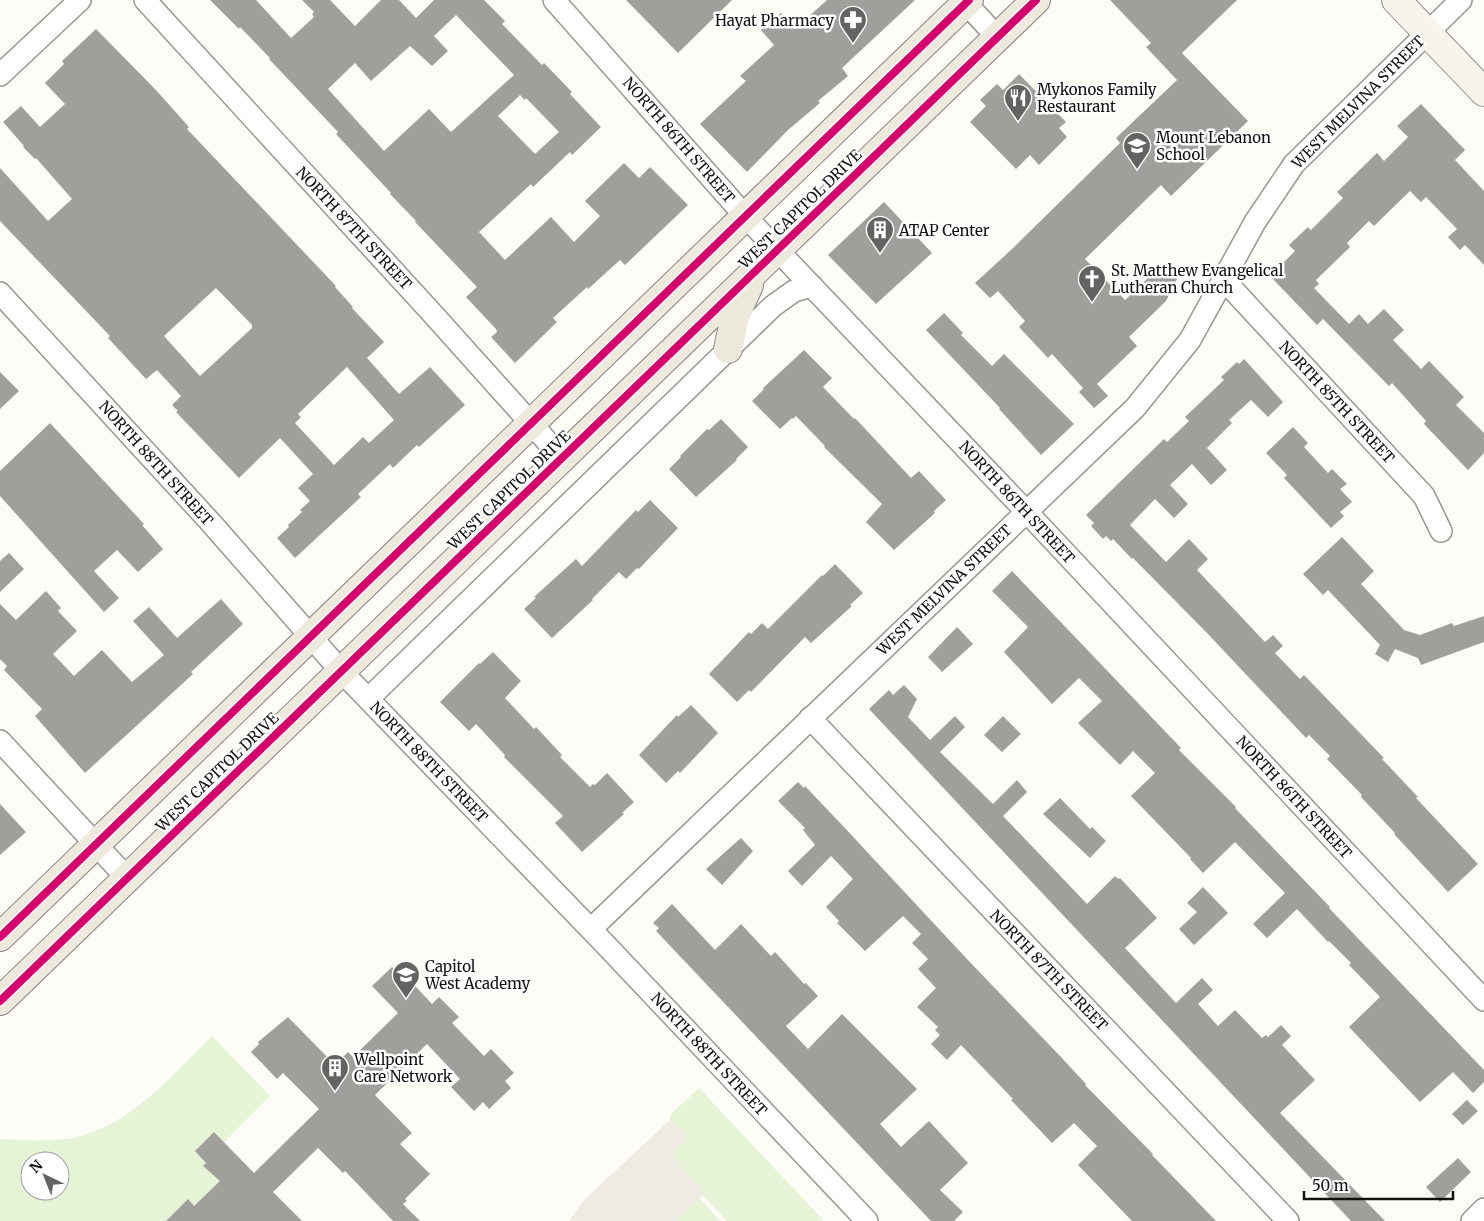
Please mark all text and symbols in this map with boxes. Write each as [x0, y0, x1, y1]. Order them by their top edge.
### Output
pharmacy icon: Hayat Pharmacy [838, 5, 868, 44]
place label: Hayat Pharmacy [715, 11, 834, 30]
street label: WEST MELVINA STREET [1287, 31, 1429, 173]
street label: NORTH 86TH STREET [619, 73, 739, 207]
place label: Mykonos Family Restaurant [1037, 80, 1157, 116]
restaurant icon: Mykonos Family Restaurant [1003, 83, 1033, 122]
place label: Mount Lebanon School [1156, 128, 1271, 164]
school or university icon: Mount Lebanon School [1122, 131, 1152, 170]
street label: WEST CAPITOL DRIVE [734, 145, 866, 273]
street label: NORTH 87TH STREET [292, 163, 416, 294]
building icon: ATAP Center [865, 215, 895, 254]
place label: ATAP Center [898, 221, 990, 240]
place label: St. Matthew Evangelical Lutheran Church [1111, 261, 1284, 297]
church icon: St. Matthew Evangelical Lutheran Church [1077, 264, 1107, 303]
street label: NORTH 85TH STREET [1275, 337, 1399, 468]
street label: NORTH 88TH STREET [95, 397, 217, 530]
street label: WEST CAPITOL DRIVE [443, 426, 575, 554]
street label: NORTH 86TH STREET [955, 437, 1079, 568]
street label: WEST MELVINA STREET [872, 520, 1016, 660]
street label: NORTH 88TH STREET [366, 697, 492, 827]
street label: WEST CAPITOL DRIVE [151, 708, 283, 836]
street label: NORTH 86TH STREET [1232, 732, 1356, 863]
street label: NORTH 87TH STREET [986, 905, 1112, 1035]
place label: Capitol West Academy [424, 957, 531, 993]
school or university icon: Capitol West Academy [391, 960, 421, 999]
street label: NORTH 88TH STREET [647, 989, 771, 1120]
place label: Wellpoint Care Network [353, 1050, 453, 1086]
building icon: Wellpoint Care Network [320, 1053, 350, 1092]
north arrow [20, 1151, 70, 1201]
text: N [26, 1156, 46, 1177]
scale bar [1304, 1168, 1453, 1200]
text: 50 m [1312, 1176, 1349, 1195]

